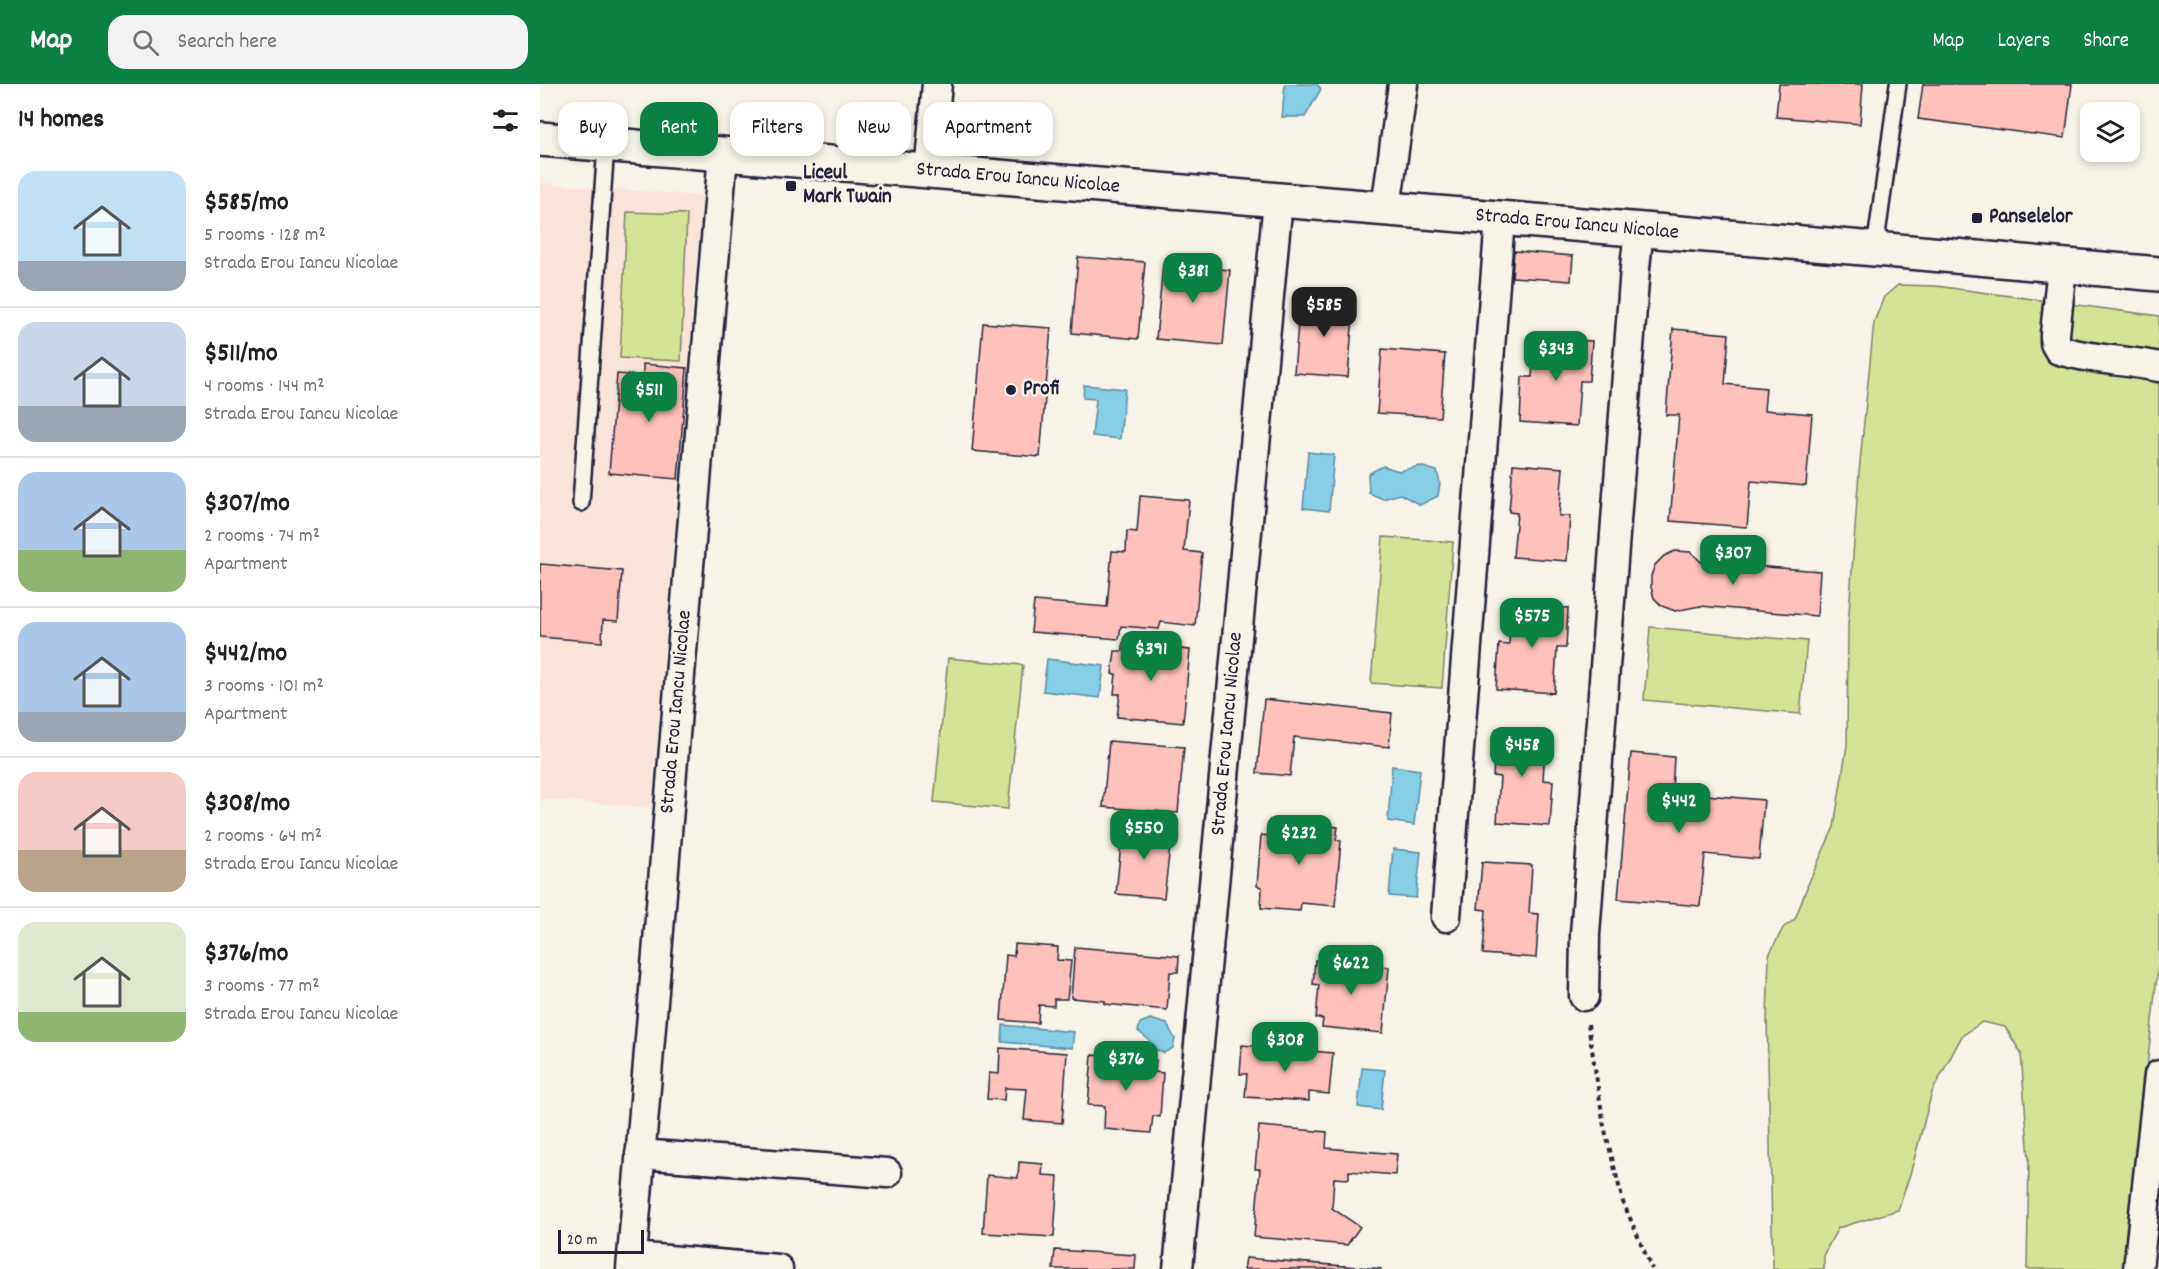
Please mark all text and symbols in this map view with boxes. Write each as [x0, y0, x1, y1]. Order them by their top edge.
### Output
search box [108, 15, 528, 69]
text: Map [30, 22, 72, 62]
icon: search [129, 26, 162, 59]
text: Search here [177, 27, 277, 58]
text: Map [1933, 27, 1964, 57]
text: Layers [1997, 27, 2050, 57]
text: Share [2083, 27, 2129, 57]
text: 14 homes [18, 102, 104, 139]
chip: Buy [558, 102, 628, 156]
chip: Rent [640, 102, 718, 156]
chip: Filters [730, 102, 824, 156]
chip: New [836, 102, 911, 156]
chip: Apartment [923, 102, 1053, 156]
map controls [2080, 102, 2140, 162]
button: layers [2080, 102, 2140, 162]
icon: filters [489, 104, 522, 137]
street label: Strada Erou Iancu Nicolae [915, 155, 1121, 203]
place label: Liceul Mark Twain [803, 159, 892, 213]
marker: Liceul Mark Twain [784, 179, 798, 193]
text: $585/mo [204, 185, 289, 222]
icon: home [66, 195, 138, 267]
street label: Strada Erou Iancu Nicolae [1474, 201, 1680, 249]
place label: Panselelor [1989, 203, 2074, 233]
marker: Panselelor [1970, 211, 1984, 225]
text: 5 rooms · 128 m² [204, 222, 326, 250]
text: Strada Erou Iancu Nicolae [204, 250, 398, 278]
pin: $381 [1157, 253, 1229, 304]
text: $381 [1177, 258, 1209, 286]
pin: $585 [1288, 287, 1360, 338]
text: $585 [1306, 292, 1342, 320]
pin: $343 [1520, 331, 1592, 382]
text: $511/mo [204, 336, 277, 373]
text: $343 [1538, 336, 1574, 364]
icon: home [66, 346, 138, 418]
pin: $511 [613, 372, 685, 423]
text: 4 rooms · 144 m² [204, 373, 325, 401]
place label: Profi [1023, 375, 1060, 405]
text: $511 [635, 377, 663, 405]
marker: Profi [1004, 383, 1018, 397]
text: Strada Erou Iancu Nicolae [204, 401, 398, 429]
text: $307/mo [204, 486, 290, 523]
icon: home [66, 496, 138, 568]
text: 2 rooms · 74 m² [204, 523, 320, 551]
pin: $307 [1697, 535, 1769, 586]
text: $307 [1714, 540, 1752, 568]
text: Apartment [204, 551, 287, 579]
pin: $575 [1496, 598, 1568, 649]
text: $575 [1514, 603, 1550, 631]
street label: Strada Erou Iancu Nicolae [653, 609, 701, 815]
pin: $391 [1115, 631, 1187, 682]
street label: Strada Erou Iancu Nicolae [1204, 631, 1252, 837]
text: $442/mo [204, 636, 287, 673]
text: $391 [1135, 636, 1167, 664]
icon: home [66, 646, 138, 718]
text: 3 rooms · 101 m² [204, 673, 324, 701]
text: Apartment [204, 701, 287, 729]
pin: $458 [1486, 727, 1558, 778]
text: $458 [1504, 732, 1540, 760]
pin: $442 [1643, 783, 1715, 834]
text: $308/mo [204, 786, 290, 823]
text: $442 [1661, 788, 1697, 816]
icon: home [66, 796, 138, 868]
pin: $550 [1108, 810, 1180, 861]
text: $550 [1124, 815, 1164, 843]
pin: $232 [1263, 815, 1335, 866]
text: $232 [1281, 820, 1317, 848]
text: 2 rooms · 64 m² [204, 823, 322, 851]
text: Strada Erou Iancu Nicolae [204, 851, 398, 879]
text: $376/mo [204, 936, 288, 973]
pin: $622 [1315, 945, 1387, 996]
icon: home [66, 946, 138, 1018]
text: $622 [1332, 950, 1370, 978]
text: 3 rooms · 77 m² [204, 973, 320, 1001]
text: Strada Erou Iancu Nicolae [204, 1001, 398, 1029]
pin: $308 [1249, 1022, 1321, 1073]
text: $308 [1266, 1027, 1304, 1055]
pin: $376 [1090, 1041, 1162, 1092]
text: $376 [1108, 1046, 1144, 1074]
scale bar [558, 1227, 644, 1254]
text: 20 m [567, 1229, 597, 1252]

